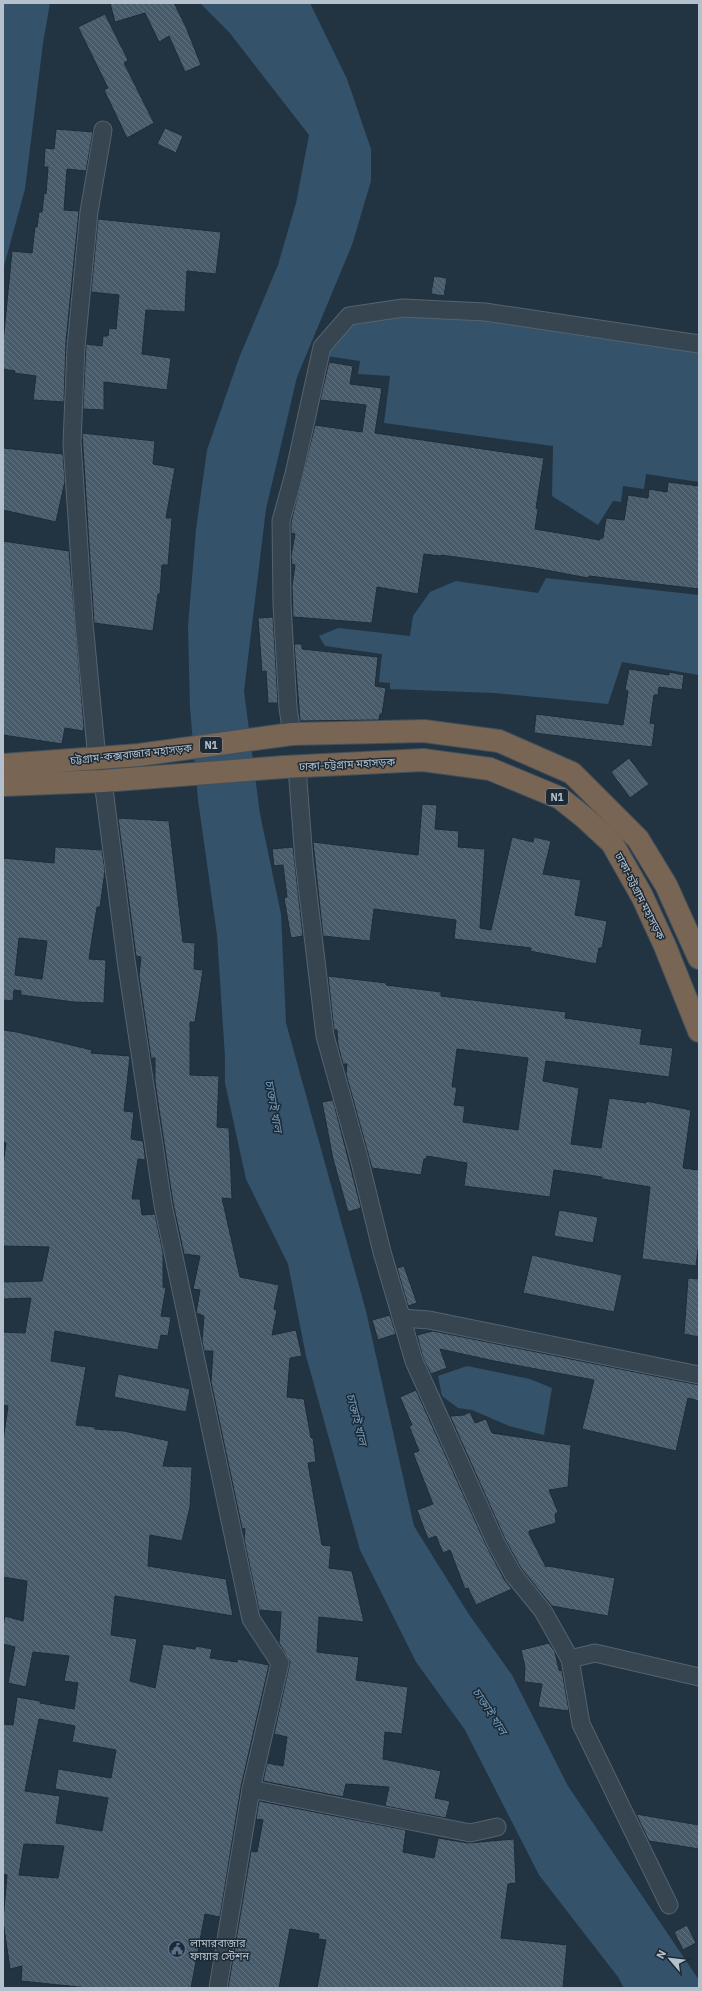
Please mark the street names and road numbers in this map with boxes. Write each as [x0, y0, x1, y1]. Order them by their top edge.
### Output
road number: N1 [200, 737, 222, 753]
street label: চট্টগ্রাম-কক্সবাজার মহাসড়ক [68, 741, 193, 767]
street label: ঢাকা-চট্টগ্রাম মহাসড়ক [298, 754, 396, 774]
road number: N1 [546, 789, 568, 805]
street label: ঢাকা-চট্টগ্রাম মহাসড়ক [611, 849, 668, 942]

